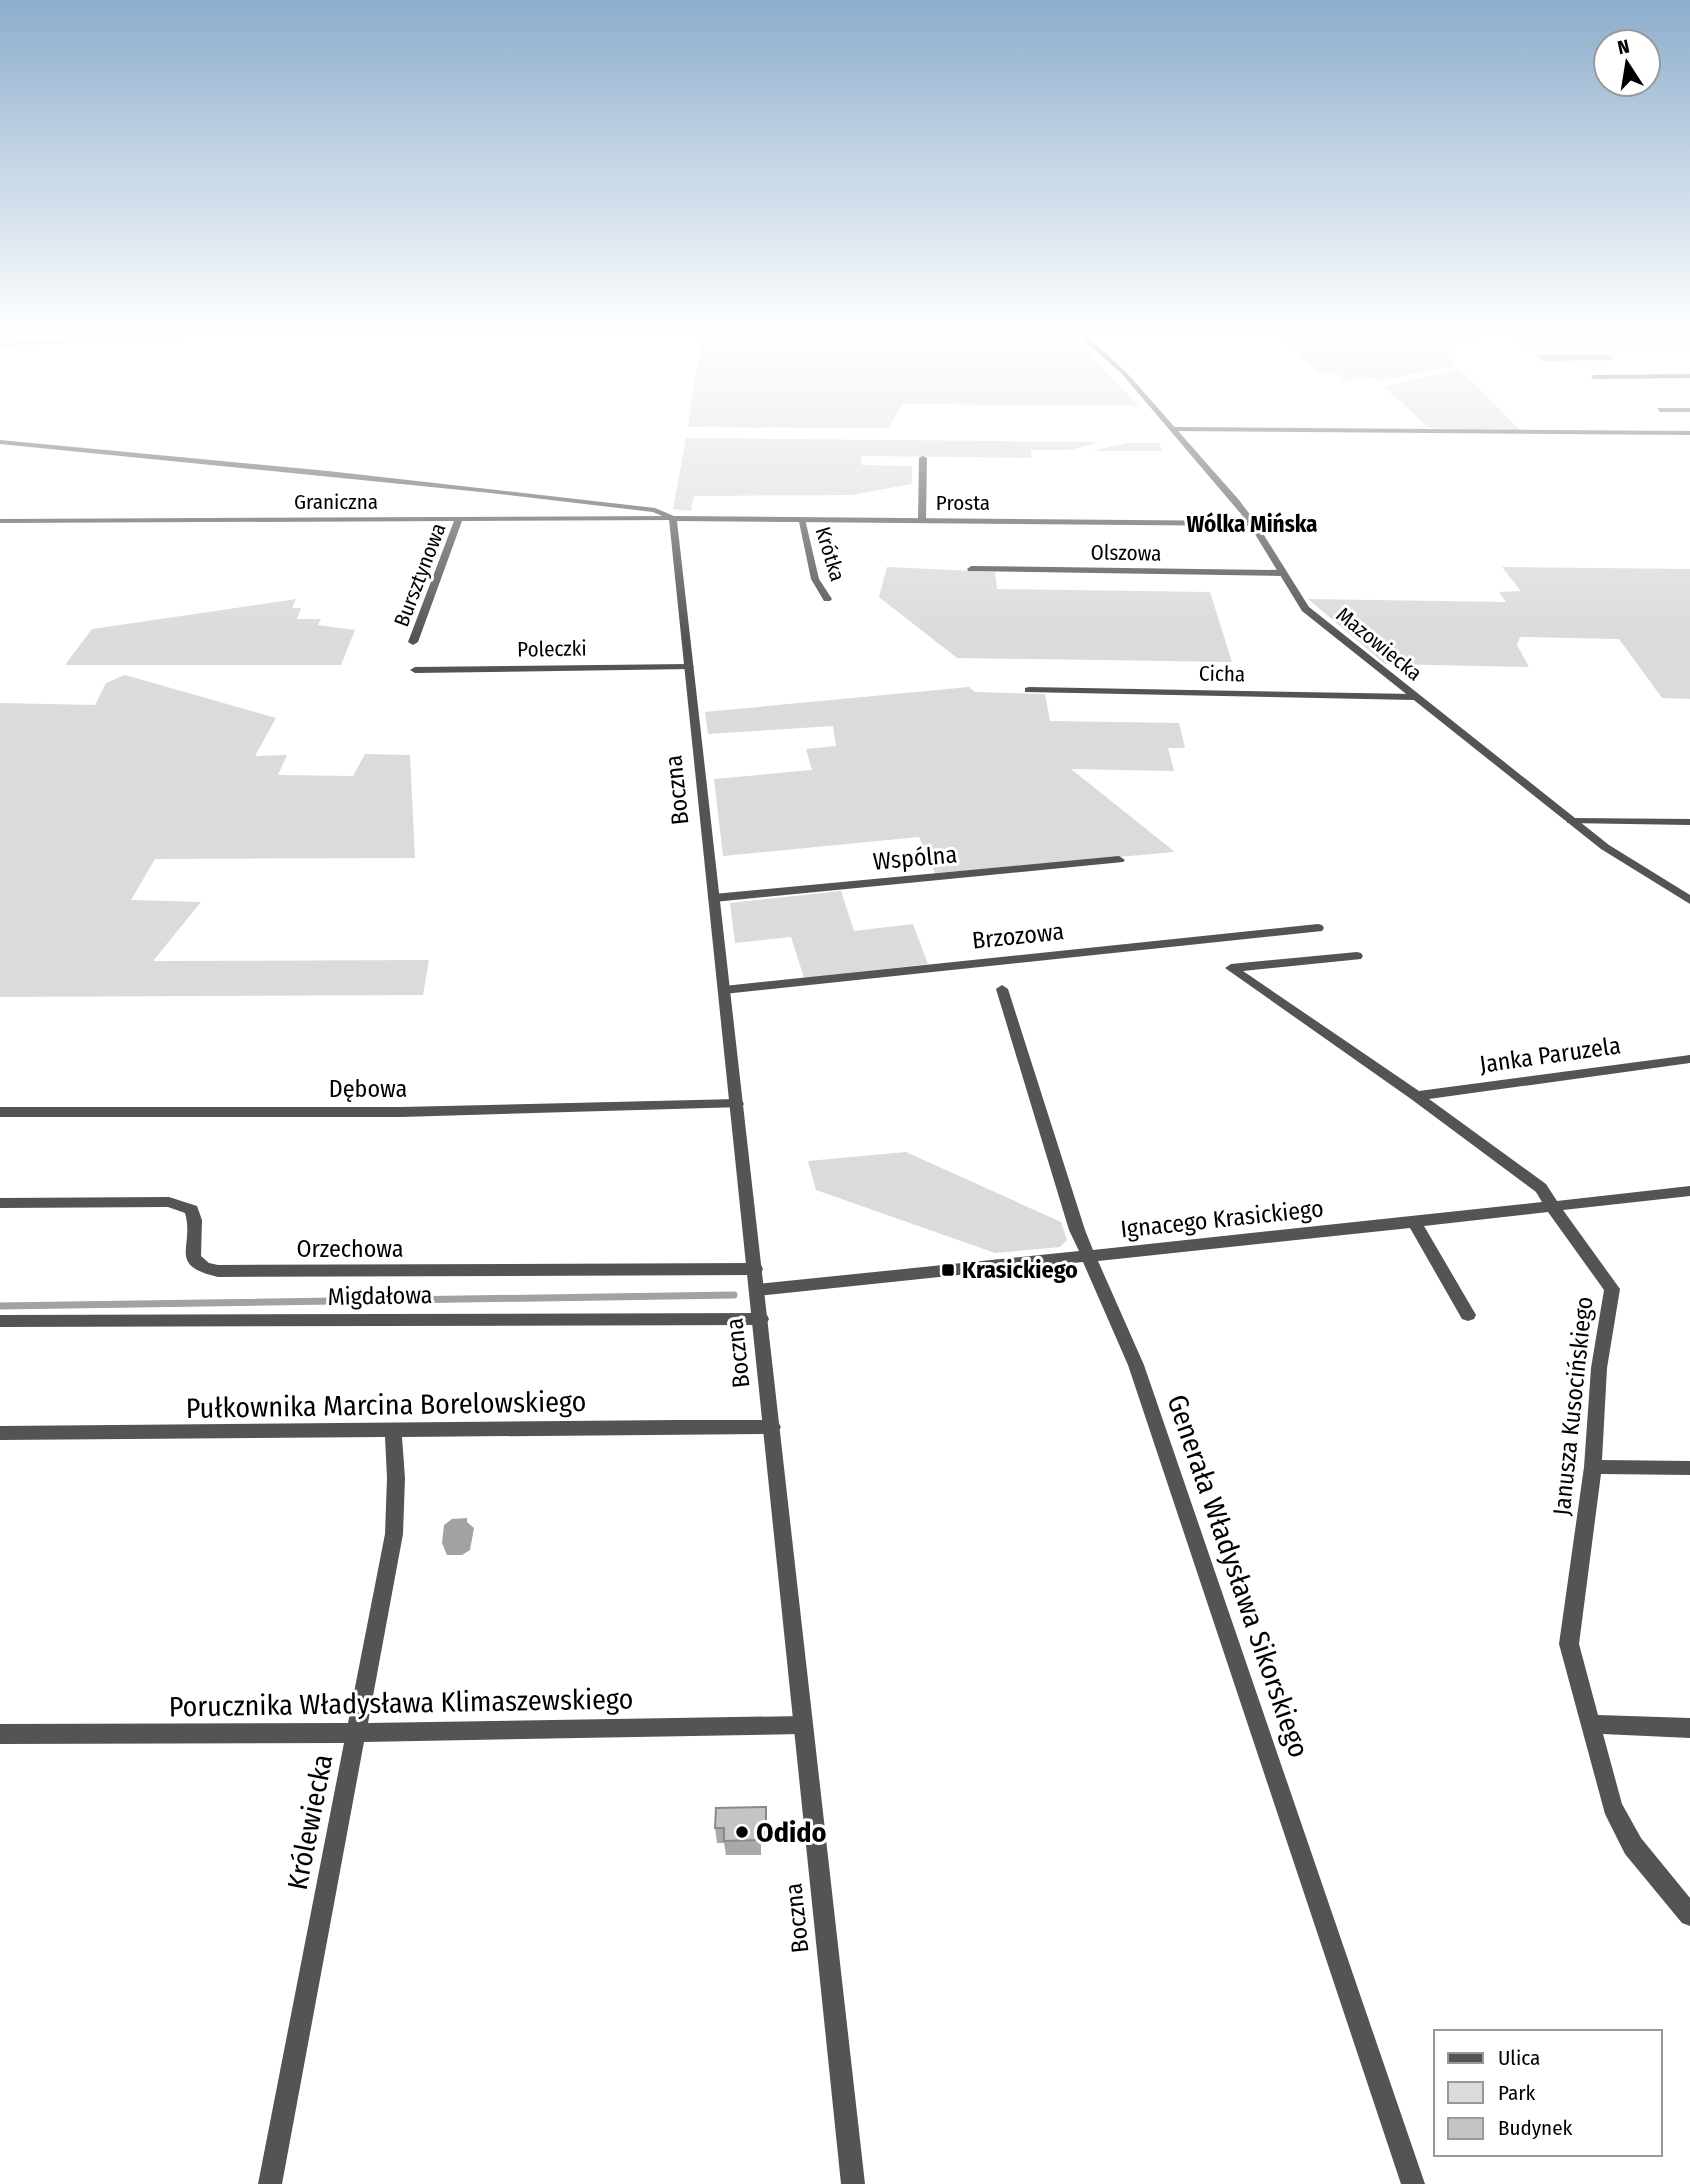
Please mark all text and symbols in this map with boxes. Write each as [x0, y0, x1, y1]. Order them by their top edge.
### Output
north arrow [1592, 28, 1662, 98]
text: N [1616, 34, 1632, 59]
street label: Graniczna [294, 489, 378, 515]
street label: Prosta [936, 490, 990, 516]
district label: Wólka Mińska [1186, 510, 1318, 538]
street label: Bursztynowa [388, 520, 452, 630]
street label: Krótka [809, 524, 851, 584]
street label: Olszowa [1090, 539, 1162, 567]
street label: Mazowiecka [1331, 602, 1427, 686]
street label: Poleczki [517, 635, 587, 663]
street label: Cicha [1199, 661, 1245, 687]
street label: Boczna [659, 754, 695, 826]
street label: Wspólna [872, 840, 958, 876]
street label: Brzozowa [971, 917, 1065, 955]
street label: Janka Paruzela [1478, 1031, 1622, 1079]
street label: Dębowa [329, 1075, 407, 1103]
street label: Ignacego Krasickiego [1119, 1194, 1325, 1244]
street label: Orzechowa [296, 1235, 404, 1263]
place label: Krasickiego [962, 1256, 1078, 1284]
marker: Krasickiego [940, 1262, 956, 1278]
street label: Migdałowa [327, 1281, 433, 1311]
street label: Janusza Kusocińskiego [1548, 1295, 1598, 1517]
street label: Boczna [720, 1317, 756, 1389]
street label: Pułkownika Marcina Borelowskiego [185, 1385, 587, 1425]
street label: Generała Władysława Sikorskiego [1160, 1390, 1316, 1762]
street label: Porucznika Władysława Klimaszewskiego [168, 1682, 634, 1724]
street label: Królewiecka [281, 1752, 339, 1892]
place label: Odido [756, 1816, 826, 1849]
marker: Odido [734, 1824, 750, 1840]
street label: Boczna [779, 1882, 815, 1954]
legend [1434, 2030, 1662, 2156]
text: Ulica [1498, 2045, 1540, 2071]
text: Park [1498, 2080, 1536, 2106]
text: Budynek [1498, 2115, 1573, 2141]

